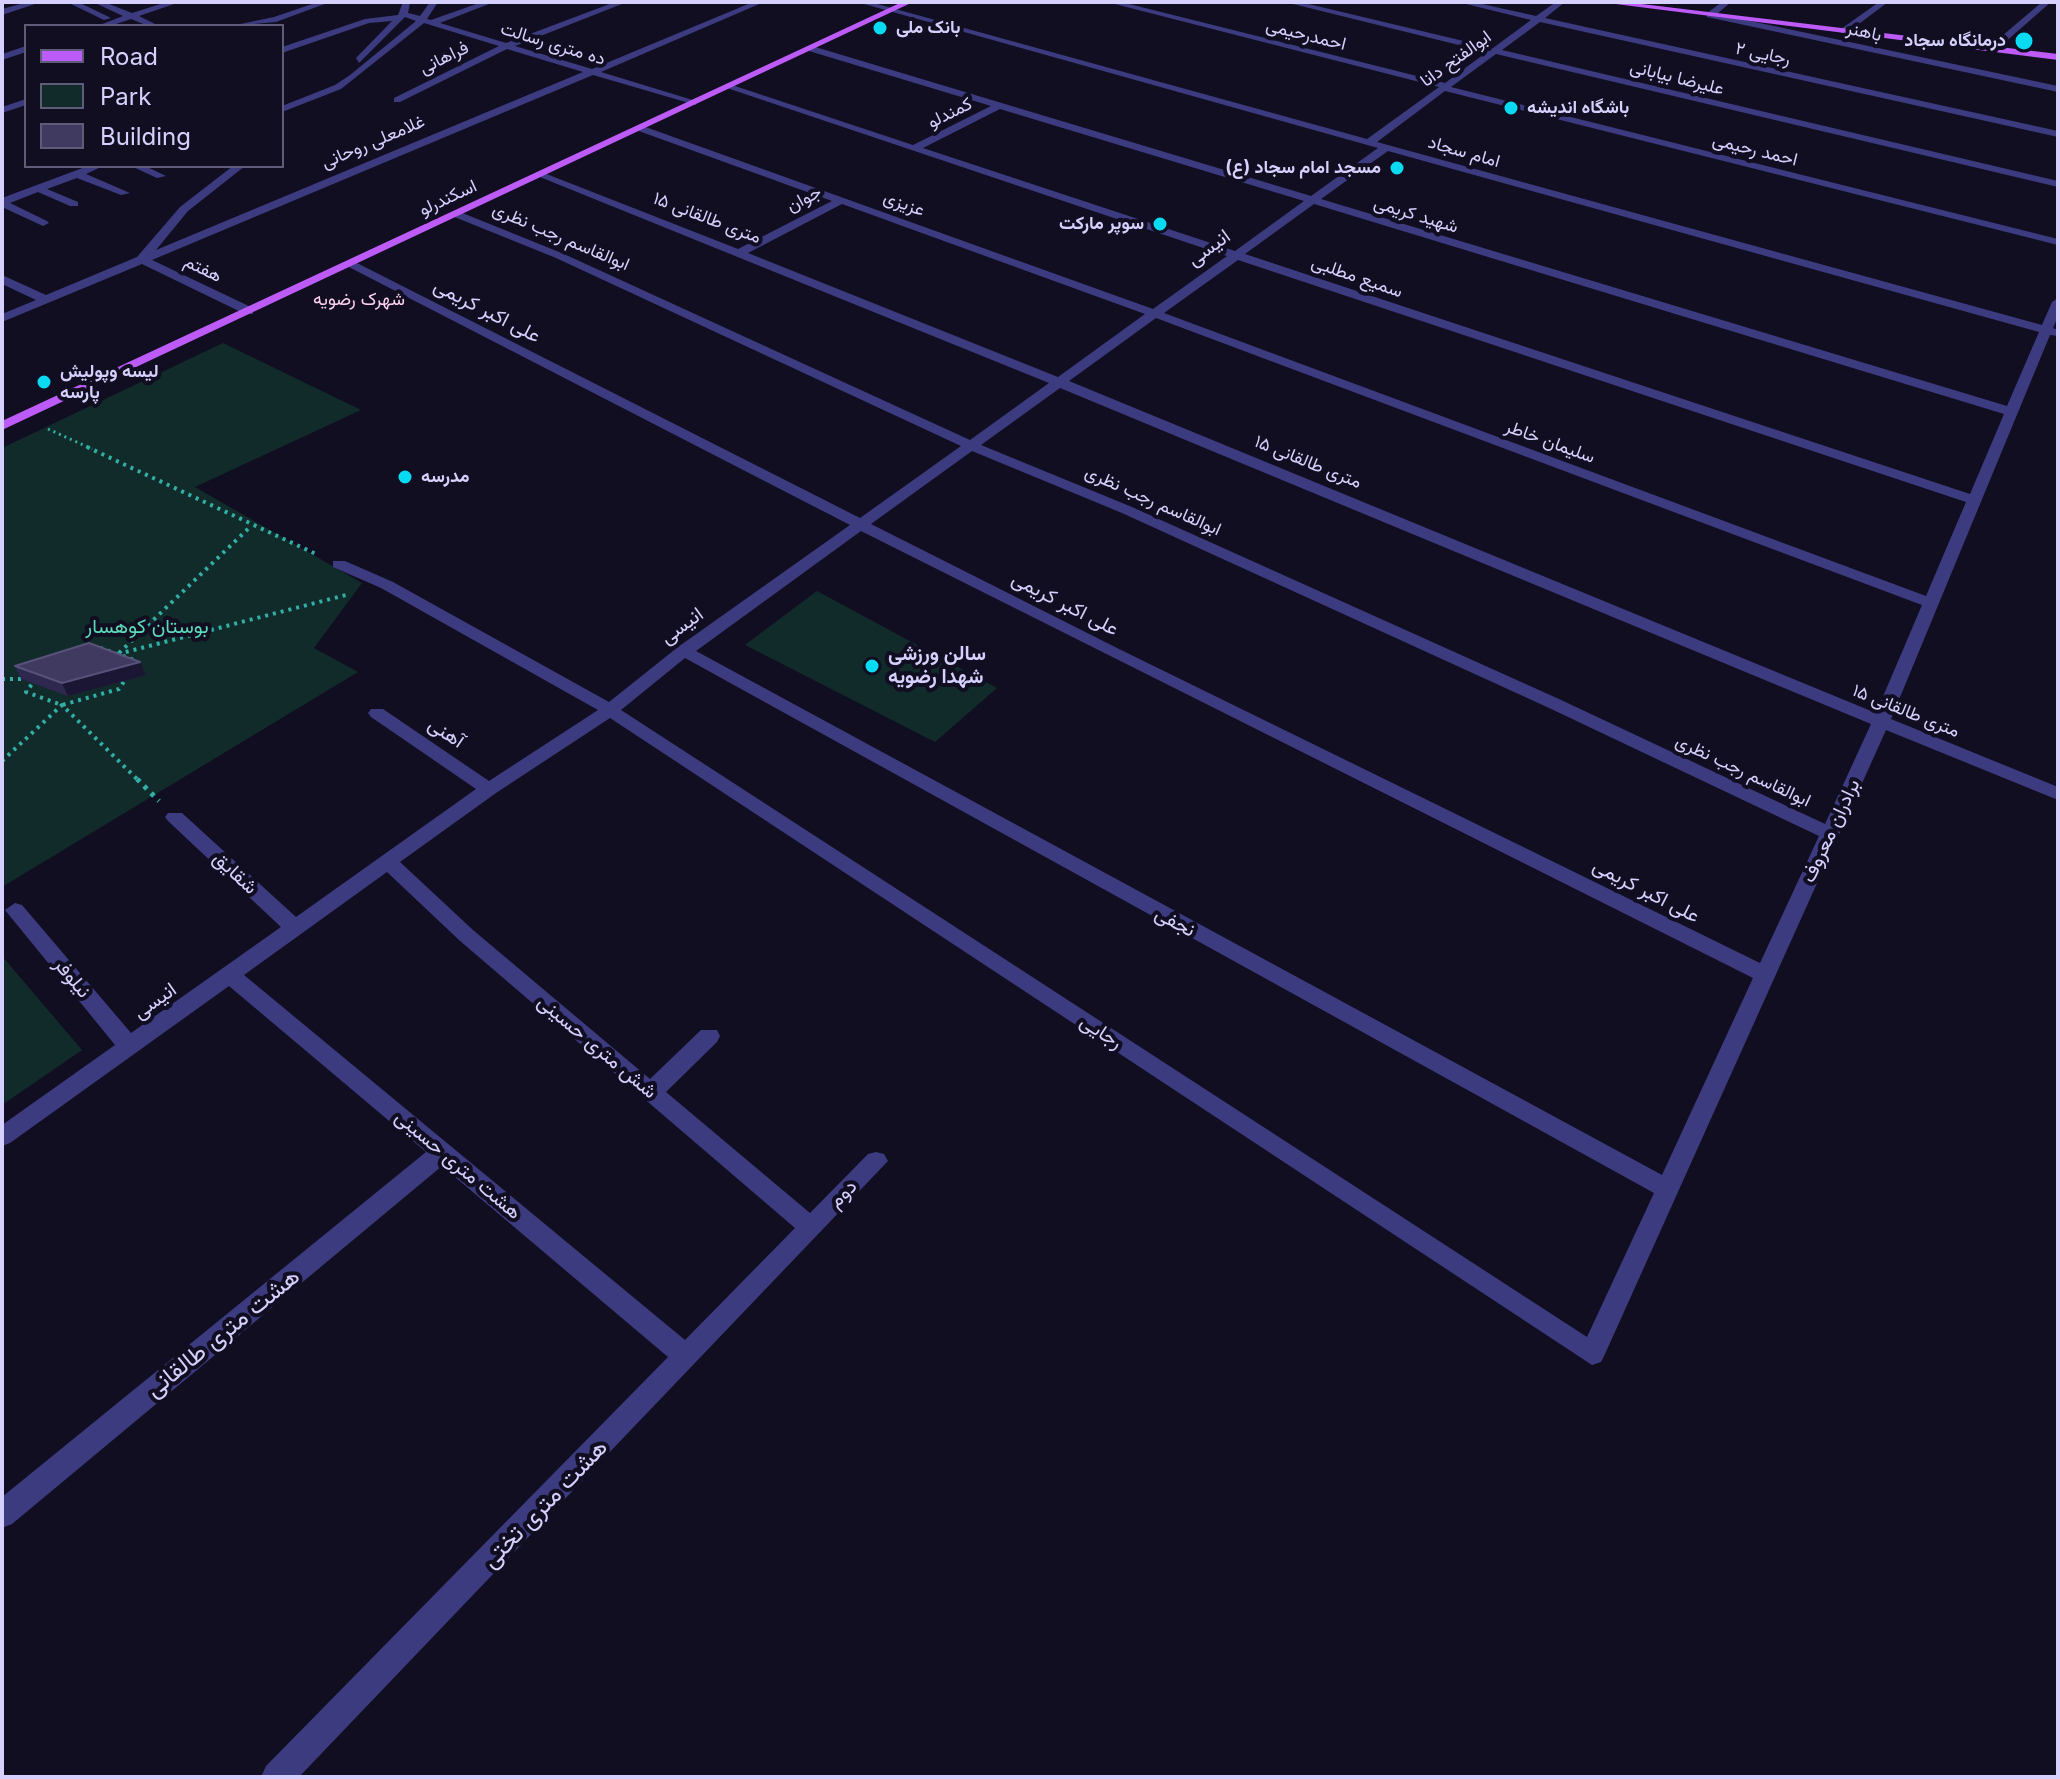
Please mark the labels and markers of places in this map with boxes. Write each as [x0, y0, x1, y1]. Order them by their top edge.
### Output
place label: بانک ملی [896, 17, 960, 39]
marker: بانک ملی [871, 19, 889, 37]
place label: درمانگاه سجاد [1904, 30, 2006, 52]
marker: درمانگاه سجاد [2013, 30, 2035, 52]
place label: باشگاه اندیشه [1527, 97, 1629, 119]
marker: باشگاه اندیشه [1502, 99, 1520, 117]
place label: مسجد امام سجاد (ع) [1225, 157, 1381, 179]
marker: مسجد امام سجاد (ع) [1388, 159, 1406, 177]
place label: سوپر مارکت [1059, 213, 1144, 235]
marker: سوپر مارکت [1151, 215, 1169, 233]
place label: لیسه وپولیش پارسه [60, 361, 159, 404]
marker: لیسه وپولیش پارسه [35, 373, 53, 391]
place label: مدرسه [421, 466, 470, 488]
marker: مدرسه [396, 468, 414, 486]
place label: سالن ورزشی شهدا رضویه [888, 642, 986, 689]
marker: سالن ورزشی شهدا رضویه [863, 657, 881, 675]

